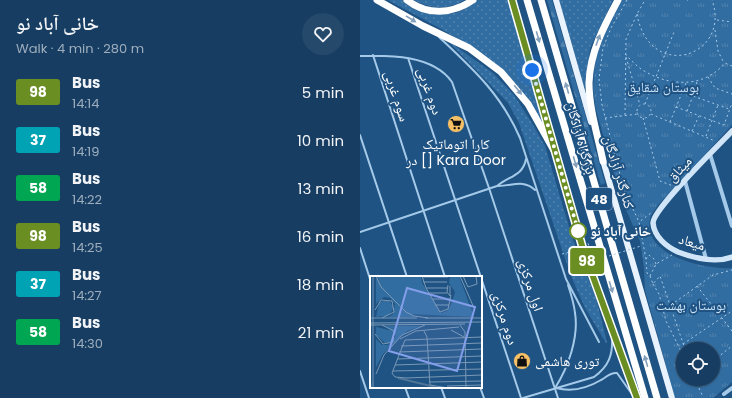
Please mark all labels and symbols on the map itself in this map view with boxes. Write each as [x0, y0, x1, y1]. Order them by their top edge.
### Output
one-way arrow [405, 15, 417, 22]
one-way arrow [535, 32, 541, 44]
one-way arrow [595, 34, 601, 46]
your location [522, 60, 542, 80]
street label: دوم غربی [413, 65, 448, 118]
street label: سوم غربی [379, 68, 415, 124]
park label: بوستان شقایق [627, 77, 699, 97]
one-way arrow [564, 82, 570, 94]
one-way arrow [514, 85, 522, 96]
street label: بزرگراه آزادگان [561, 99, 601, 177]
supermarket icon: کارا اتوماتیک در [] Kara Door [446, 114, 466, 134]
street label: کنارگذر آزادگان [598, 133, 640, 211]
place label: کارا اتوماتیک در [] Kara Door [405, 134, 506, 170]
street label: میثاق [662, 152, 696, 186]
one-way arrow [572, 157, 578, 169]
road number: 48 [586, 188, 612, 210]
place label: خانی آباد نو [590, 221, 651, 241]
marker: خانی آباد نو [569, 222, 587, 240]
street label: میعاد [676, 229, 708, 255]
line badge: 98 [569, 248, 605, 274]
street label: اول مرکزی [513, 256, 549, 314]
inset map [370, 276, 482, 388]
one-way arrow [608, 281, 614, 293]
street label: دوم مرکزی [487, 289, 523, 347]
park label: بوستان بهشت [656, 295, 726, 315]
shop icon: توری هاشمی [512, 351, 532, 371]
place label: توری هاشمی [535, 351, 600, 371]
one-way arrow [643, 354, 649, 366]

